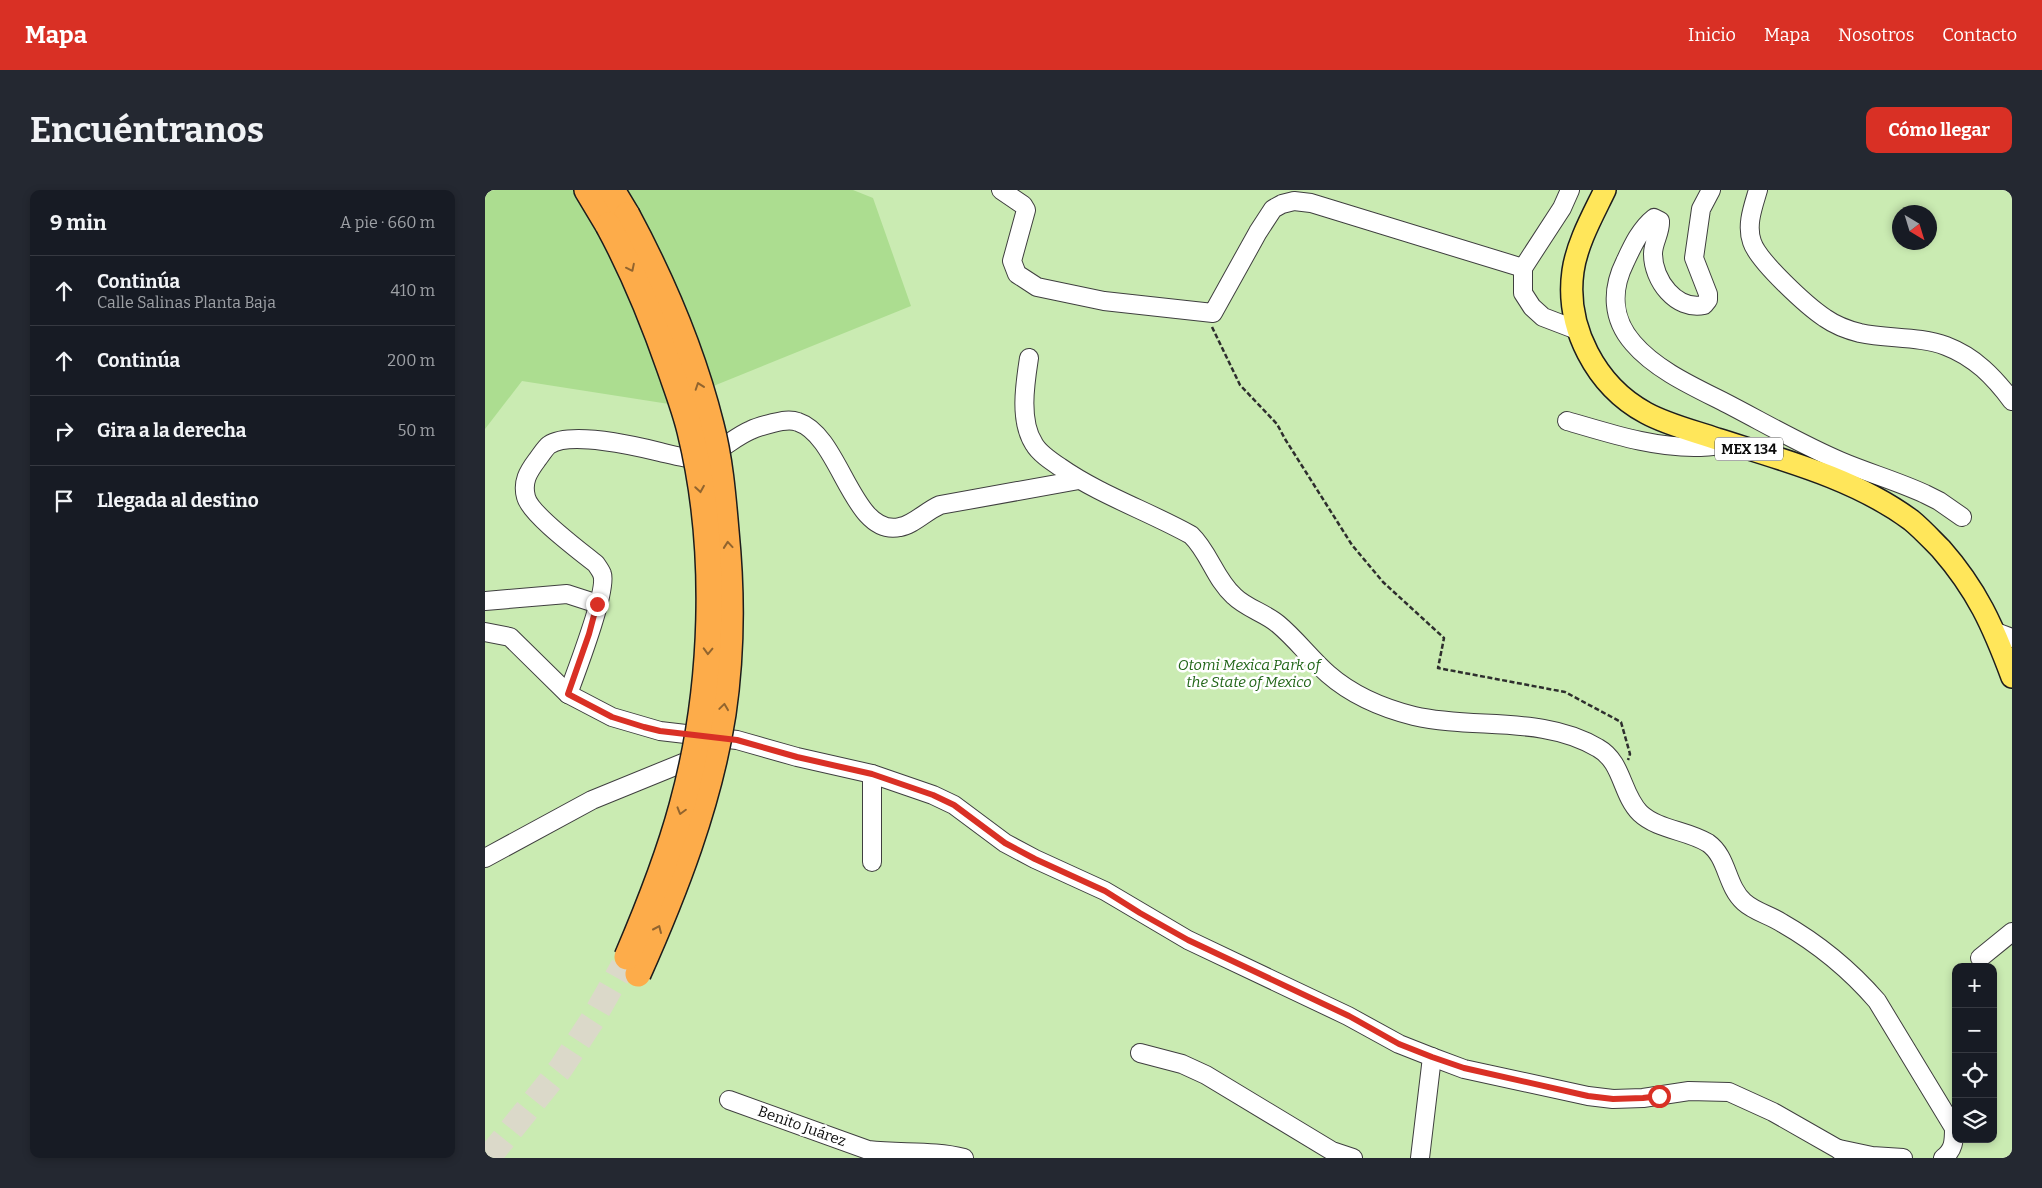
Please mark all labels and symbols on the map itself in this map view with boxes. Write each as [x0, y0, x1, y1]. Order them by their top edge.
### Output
north arrow [1892, 205, 1937, 250]
one-way arrow [625, 263, 635, 272]
one-way arrow [695, 382, 705, 390]
road number: MEX 134 [1715, 438, 1783, 460]
one-way arrow [695, 485, 705, 493]
one-way arrow [722, 541, 733, 549]
route end [586, 593, 609, 616]
one-way arrow [702, 647, 713, 655]
park label: Otomi Mexica Park of the State of Mexico [1178, 656, 1322, 691]
one-way arrow [718, 703, 729, 711]
one-way arrow [676, 806, 686, 815]
one-way arrow [651, 925, 662, 934]
route start [1648, 1085, 1671, 1108]
street label: Benito Juárez [755, 1102, 849, 1150]

